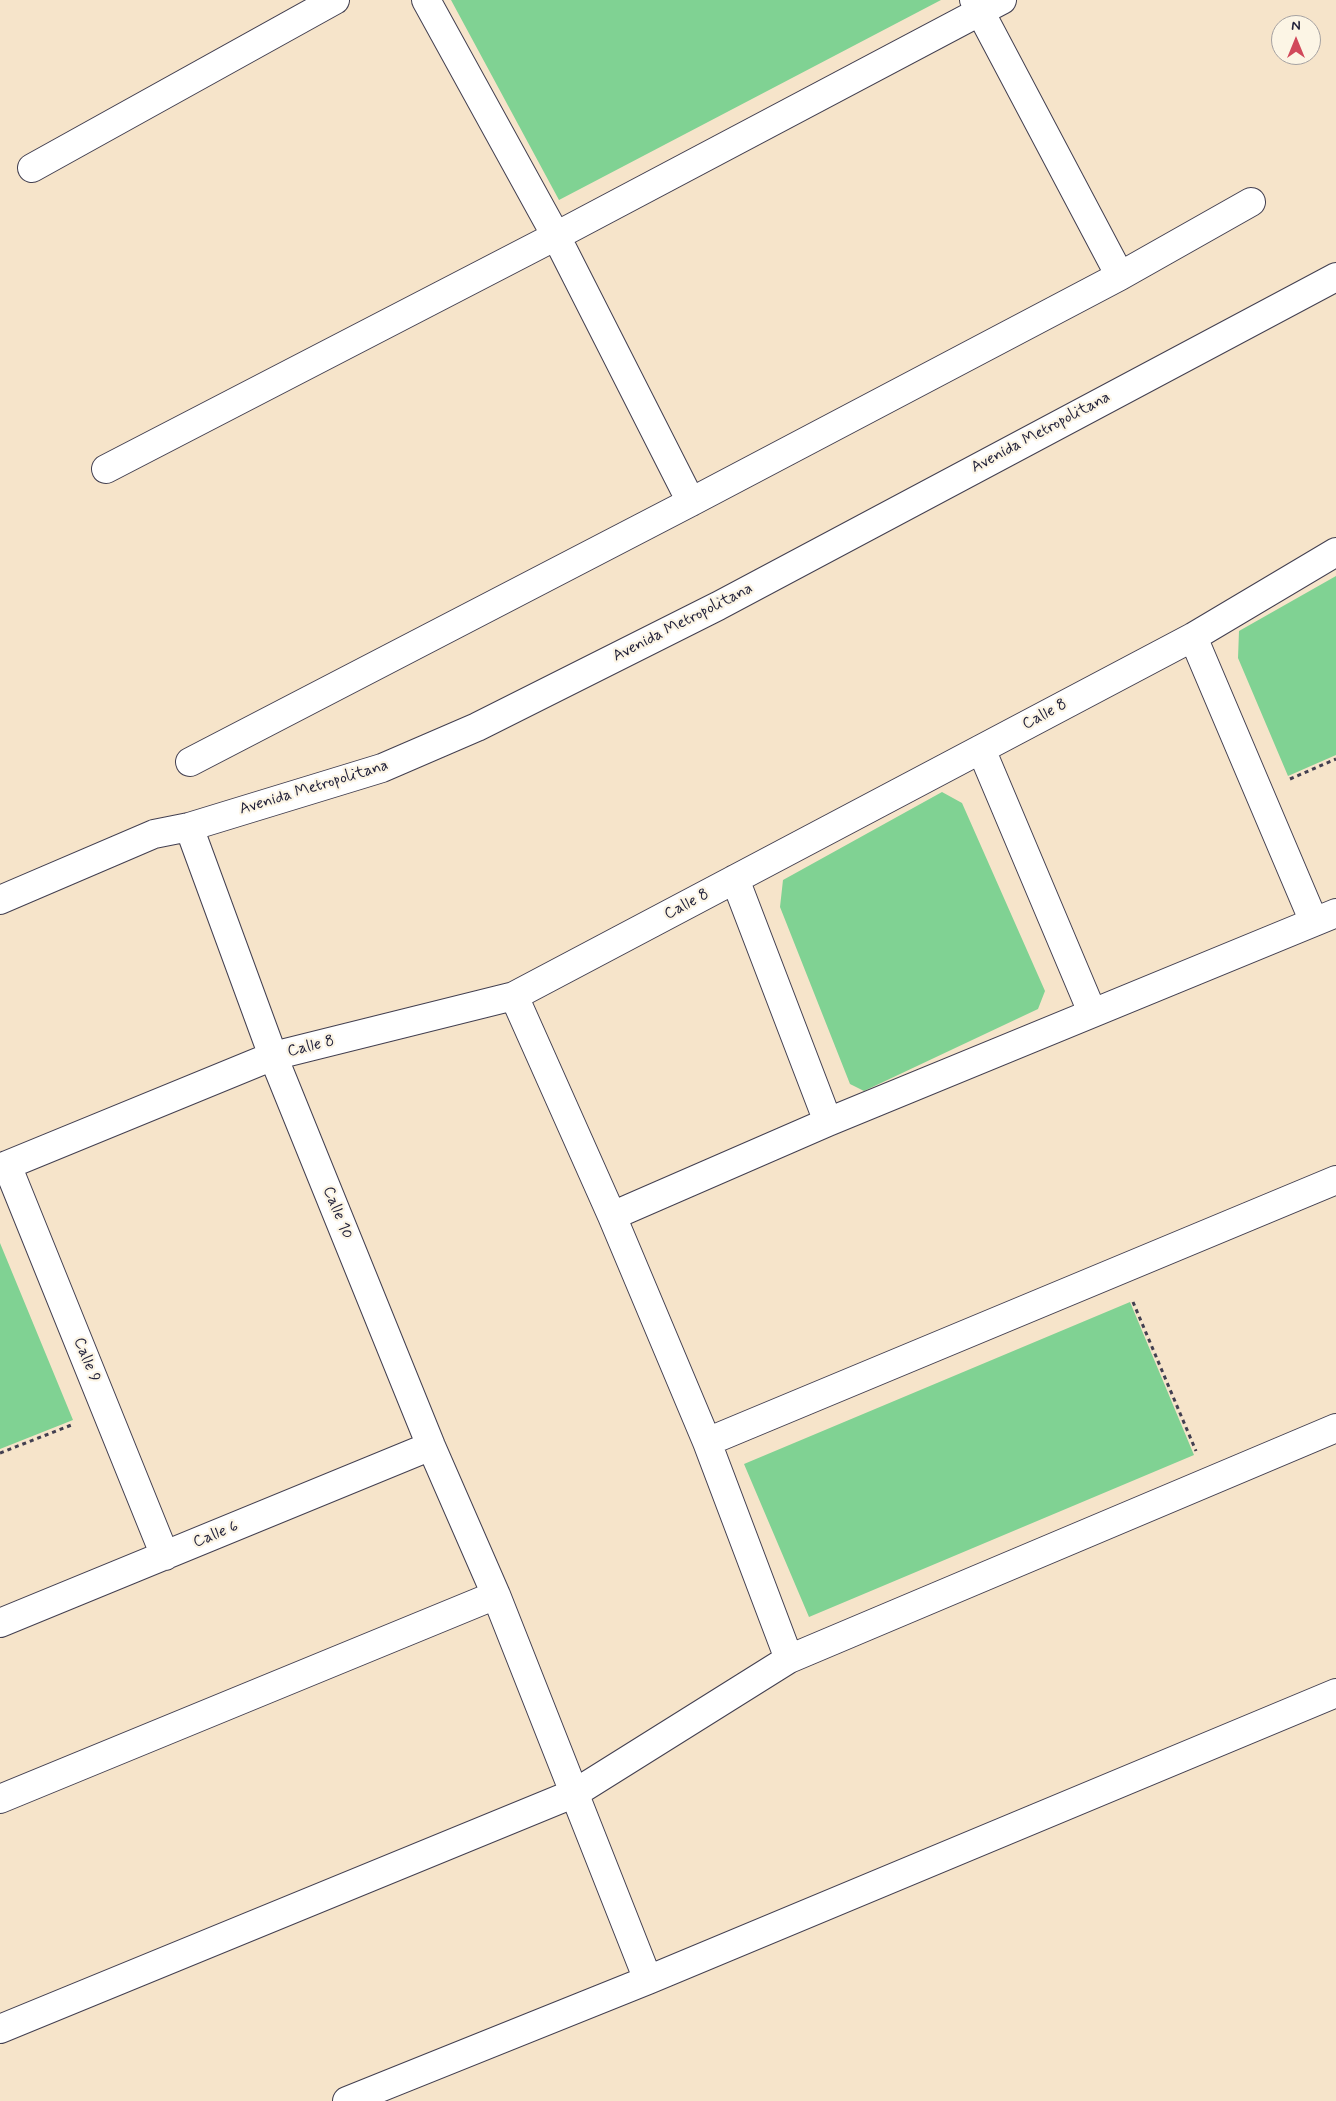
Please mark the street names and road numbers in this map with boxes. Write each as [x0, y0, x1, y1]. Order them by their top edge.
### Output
street label: Avenida Metropolitana [968, 388, 1114, 478]
street label: Avenida Metropolitana [610, 579, 756, 667]
street label: Calle 8 [1019, 695, 1071, 735]
street label: Avenida Metropolitana [237, 756, 391, 820]
street label: Calle 8 [661, 885, 713, 925]
street label: Calle 8 [286, 1032, 336, 1062]
street label: Calle 10 [318, 1184, 356, 1242]
street label: Calle 9 [68, 1335, 104, 1385]
street label: Calle 6 [191, 1517, 241, 1553]

